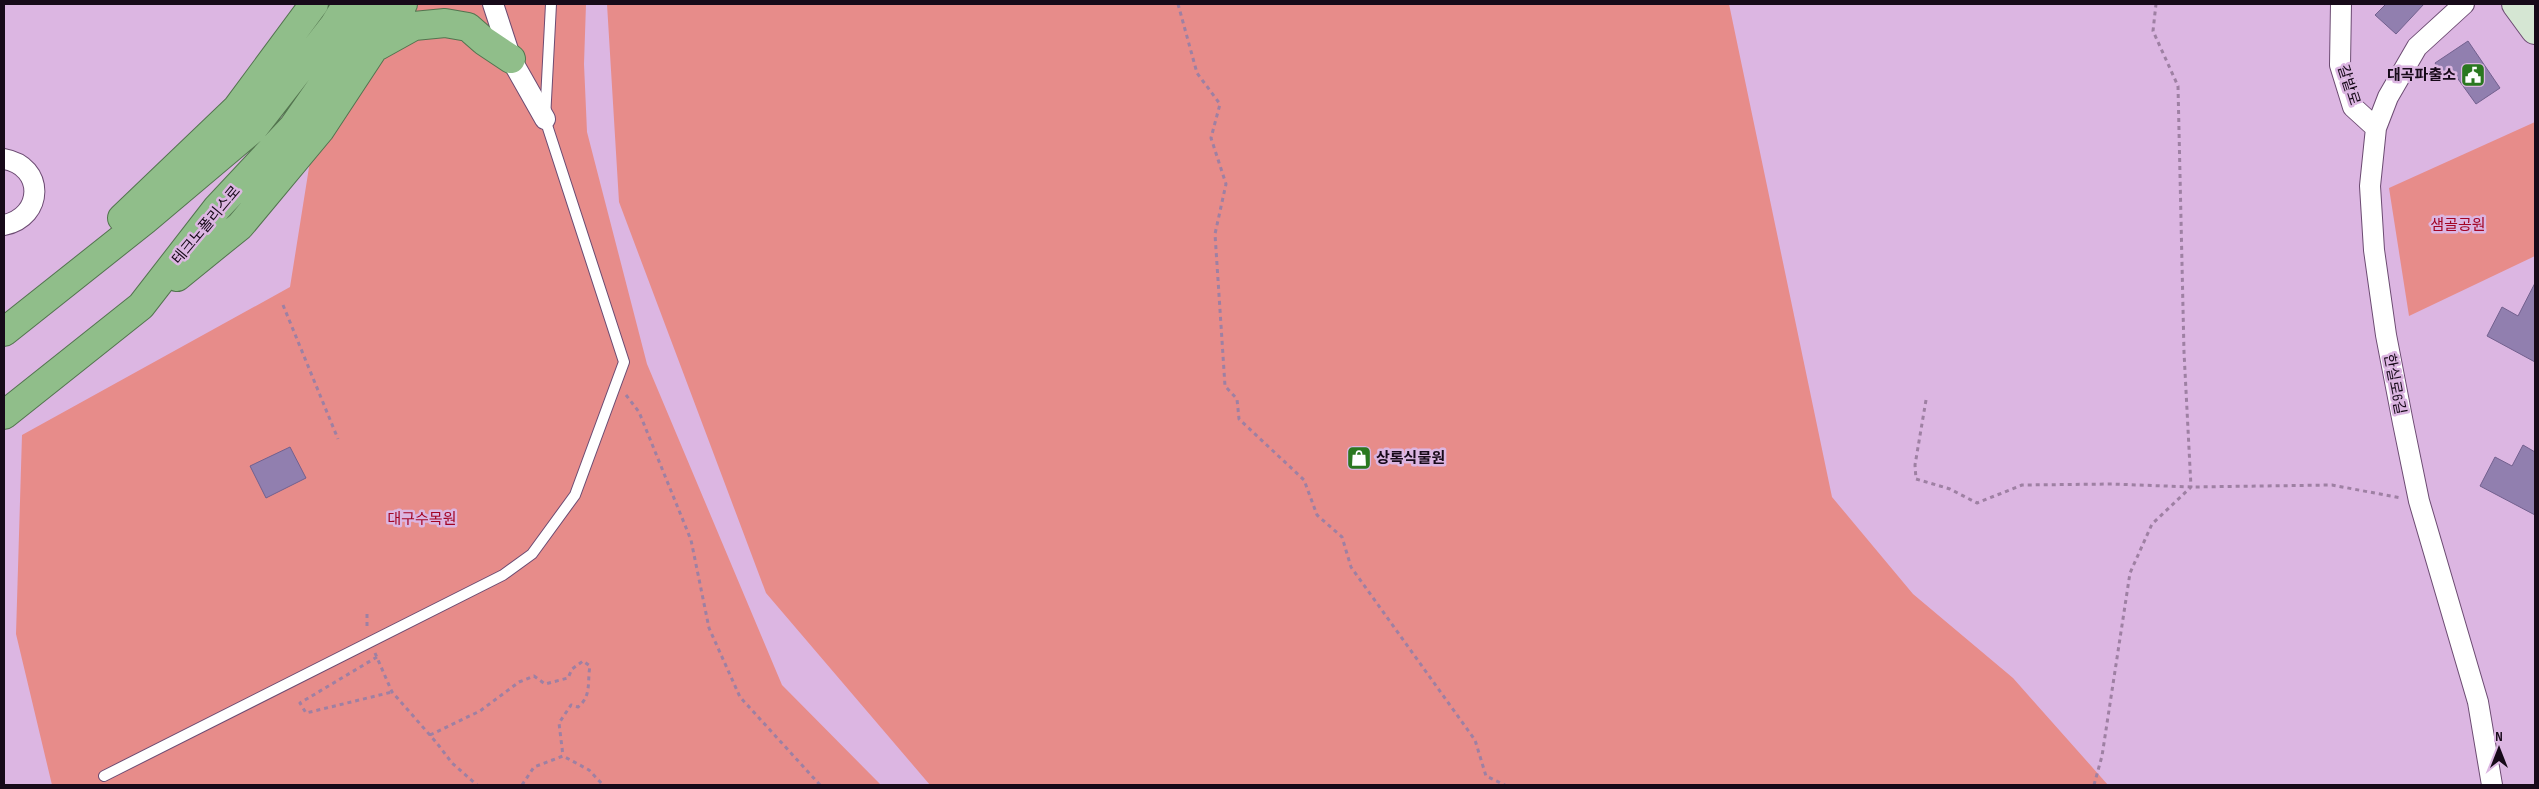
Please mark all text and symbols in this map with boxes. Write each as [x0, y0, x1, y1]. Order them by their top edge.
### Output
public building icon: 대곡파출소 [2460, 62, 2486, 88]
street label: 갈밭로 [2333, 63, 2364, 108]
place label: 대곡파출소 [2387, 66, 2456, 85]
street label: 테크노폴리스로 [168, 182, 245, 268]
park label: 샘골공원 [2430, 216, 2486, 235]
street label: 한실로6길 [2379, 352, 2410, 416]
shop icon: 상록식물원 [1346, 445, 1372, 471]
place label: 상록식물원 [1376, 449, 1445, 468]
park label: 대구수목원 [387, 510, 457, 529]
north arrow [2474, 724, 2524, 774]
text: N [2495, 728, 2503, 745]

